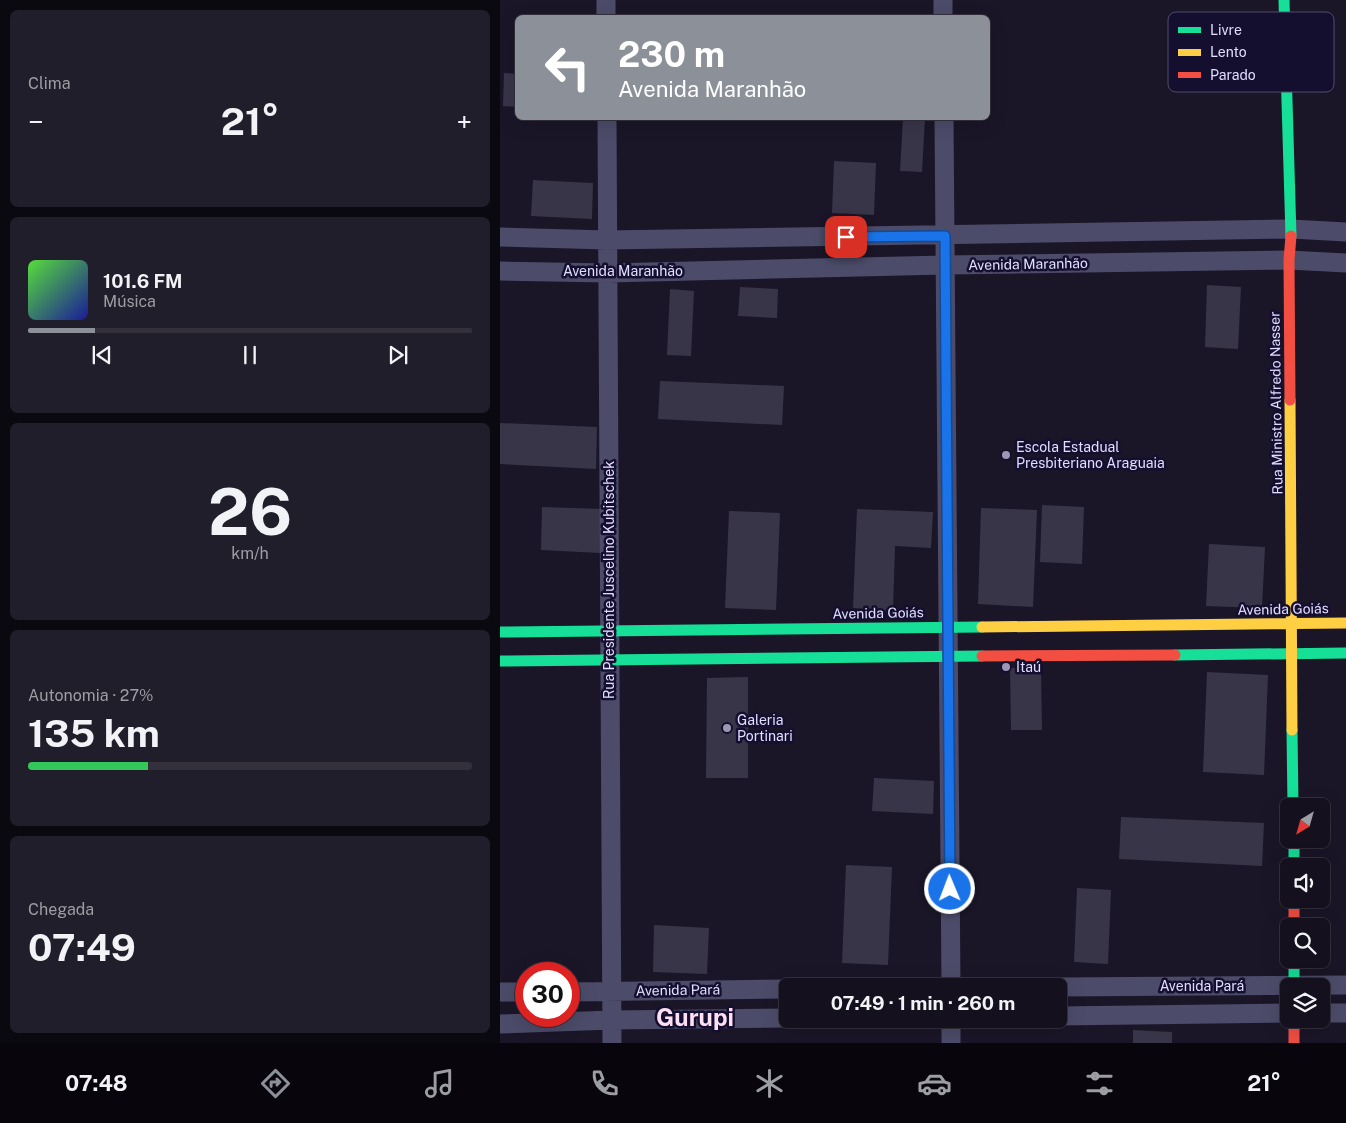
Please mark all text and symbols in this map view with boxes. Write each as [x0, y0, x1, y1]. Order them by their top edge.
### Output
legend [1168, 12, 1334, 92]
text: Livre [1210, 22, 1242, 38]
text: 230 m [618, 34, 725, 75]
icon: left [535, 35, 600, 100]
text: Lento [1210, 44, 1247, 60]
text: Parado [1210, 67, 1256, 83]
text: Clima [28, 74, 71, 93]
text: Avenida Maranhão [618, 76, 806, 102]
text: 21° [221, 99, 279, 144]
text: − [28, 105, 44, 138]
text: + [456, 105, 472, 138]
pin [825, 216, 867, 258]
icon: arrive [832, 223, 860, 251]
street label: Avenida Maranhão [968, 255, 1088, 273]
street label: Avenida Maranhão [563, 263, 683, 279]
text: 101.6 FM [103, 270, 183, 292]
text: Música [103, 292, 156, 311]
street label: Rua Ministro Alfredo Nasser [1266, 311, 1286, 495]
icon: previous [88, 341, 116, 369]
icon: pause [236, 341, 264, 369]
icon: next [384, 341, 412, 369]
place label: Escola Estadual Presbiteriano Araguaia [1016, 439, 1165, 471]
marker: Escola Estadual Presbiteriano Araguaia [1000, 449, 1012, 461]
street label: Rua Presidente Juscelino Kubitschek [601, 461, 617, 699]
text: 26 [208, 473, 292, 550]
text: km/h [231, 544, 269, 563]
street label: Avenida Goiás [1237, 600, 1329, 618]
street label: Avenida Goiás [832, 604, 924, 622]
place label: Itaú [1016, 659, 1041, 675]
marker: Itaú [1000, 661, 1012, 673]
text: Autonomia · 27% [28, 686, 153, 705]
text: 135 km [28, 711, 160, 756]
place label: Galeria Portinari [737, 712, 793, 744]
marker: Galeria Portinari [721, 722, 733, 734]
north arrow [1280, 798, 1330, 848]
map controls [1280, 798, 1330, 1028]
button: sound [1280, 858, 1330, 908]
position arrow [923, 862, 975, 914]
text: Chegada [28, 900, 94, 919]
button: search [1280, 918, 1330, 968]
text: 07:49 [28, 925, 136, 970]
speed limit sign: 30 [515, 962, 580, 1027]
street label: Avenida Pará [1160, 978, 1244, 994]
button: layers [1280, 978, 1330, 1028]
street label: Avenida Pará [636, 981, 720, 999]
text: 07:49 · 1 min · 260 m [831, 992, 1015, 1014]
district label: Gurupi [656, 1003, 734, 1031]
icon: directions [258, 1066, 293, 1101]
icon: music [422, 1066, 457, 1101]
icon: phone [587, 1066, 622, 1101]
icon: climate [752, 1066, 787, 1101]
icon: car [917, 1066, 952, 1101]
icon: filters [1082, 1066, 1117, 1101]
text: 07:48 [65, 1070, 128, 1096]
text: 21° [1247, 1070, 1281, 1096]

